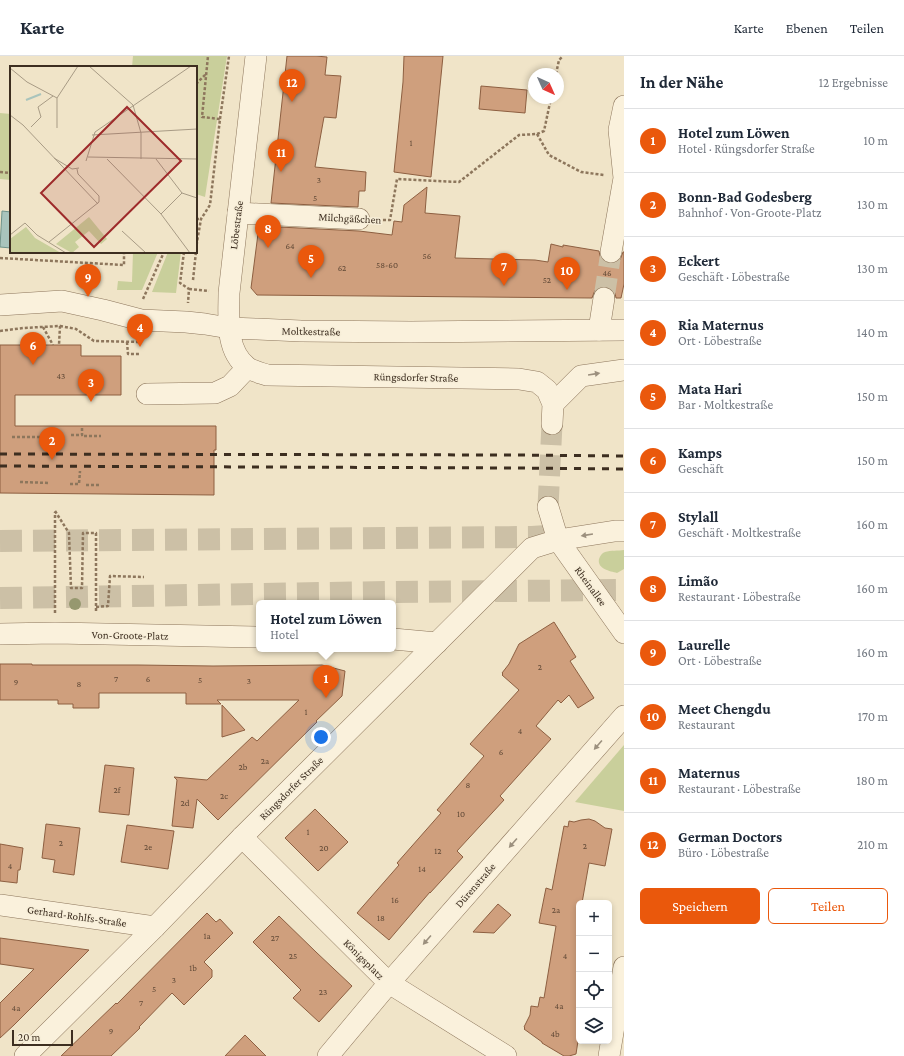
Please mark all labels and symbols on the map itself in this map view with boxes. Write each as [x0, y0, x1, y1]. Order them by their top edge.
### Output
inset map [10, 66, 197, 253]
north arrow [528, 68, 564, 104]
pin: 12 [279, 69, 305, 102]
house number: 1 [410, 138, 413, 148]
pin: 11 [268, 139, 294, 172]
house number: 3 [317, 175, 321, 185]
house number: 5 [313, 193, 317, 203]
street label: Löbestraße [227, 200, 245, 250]
street label: Milchgäßchen [318, 210, 382, 227]
pin: 8 [255, 215, 281, 248]
house number: 64 [285, 241, 295, 251]
pin: 5 [298, 245, 324, 278]
house number: 56 [423, 251, 432, 261]
pin: 7 [491, 253, 517, 286]
pin: 10 [554, 257, 580, 290]
house number: 58-60 [376, 260, 398, 270]
house number: 62 [338, 263, 346, 273]
pin: 9 [75, 264, 101, 297]
house number: 46 [602, 268, 612, 278]
house number: 52 [543, 275, 551, 285]
pin: 4 [127, 314, 153, 347]
street label: Moltkestraße [281, 324, 341, 338]
pin: 6 [20, 332, 46, 365]
pin: 3 [78, 369, 104, 402]
street label: Rüngsdorfer Straße [373, 370, 459, 385]
house number: 43 [57, 371, 65, 381]
one-way arrow [588, 371, 601, 377]
pin: 2 [39, 427, 65, 460]
one-way arrow [581, 532, 593, 538]
street label: Rheinallee [573, 564, 610, 608]
street label: Von-Groote-Platz [91, 628, 169, 642]
house number: 2 [538, 662, 542, 672]
pin: 1 [313, 665, 339, 698]
house number: 7 [114, 674, 118, 684]
house number: 6 [146, 674, 151, 684]
house number: 5 [198, 675, 202, 685]
house number: 3 [247, 676, 251, 686]
house number: 9 [14, 677, 19, 687]
house number: 8 [77, 679, 82, 689]
house number: 1 [305, 707, 308, 717]
house number: 4 [518, 726, 523, 736]
your location [311, 727, 331, 747]
one-way arrow [594, 740, 603, 750]
house number: 6 [499, 747, 504, 757]
street label: Rüngsdorfer Straße [257, 754, 326, 823]
house number: 2a [261, 756, 269, 766]
house number: 2b [239, 762, 248, 772]
house number: 8 [466, 780, 471, 790]
house number: 2f [114, 785, 122, 795]
house number: 2c [220, 791, 228, 801]
house number: 2d [180, 798, 190, 808]
house number: 10 [457, 809, 465, 819]
house number: 1 [307, 827, 310, 837]
house number: 2 [59, 838, 63, 848]
one-way arrow [508, 838, 517, 848]
house number: 2 [583, 841, 587, 851]
house number: 2e [144, 842, 152, 852]
house number: 20 [319, 843, 329, 853]
house number: 12 [434, 846, 442, 856]
street label: Dürenstraße [452, 860, 498, 910]
house number: 4 [8, 861, 13, 871]
house number: 14 [418, 864, 426, 874]
house number: 16 [391, 895, 399, 905]
street label: Gerhard-Rohlfs-Straße [26, 903, 128, 929]
house number: 2a [552, 905, 560, 915]
house number: 18 [377, 913, 385, 923]
house number: 1a [203, 931, 211, 941]
house number: 27 [271, 933, 279, 943]
one-way arrow [422, 935, 431, 946]
street label: Königsplatz [341, 936, 387, 983]
house number: 25 [289, 951, 297, 961]
house number: 4 [563, 951, 568, 961]
house number: 1b [189, 963, 197, 973]
house number: 3 [172, 975, 176, 985]
house number: 5 [152, 984, 156, 994]
house number: 23 [319, 987, 327, 997]
house number: 7 [139, 998, 143, 1008]
house number: 4a [555, 1001, 563, 1011]
house number: 4a [12, 1003, 20, 1013]
house number: 9 [109, 1026, 114, 1036]
scale bar [12, 1028, 73, 1047]
house number: 4b [550, 1029, 560, 1039]

